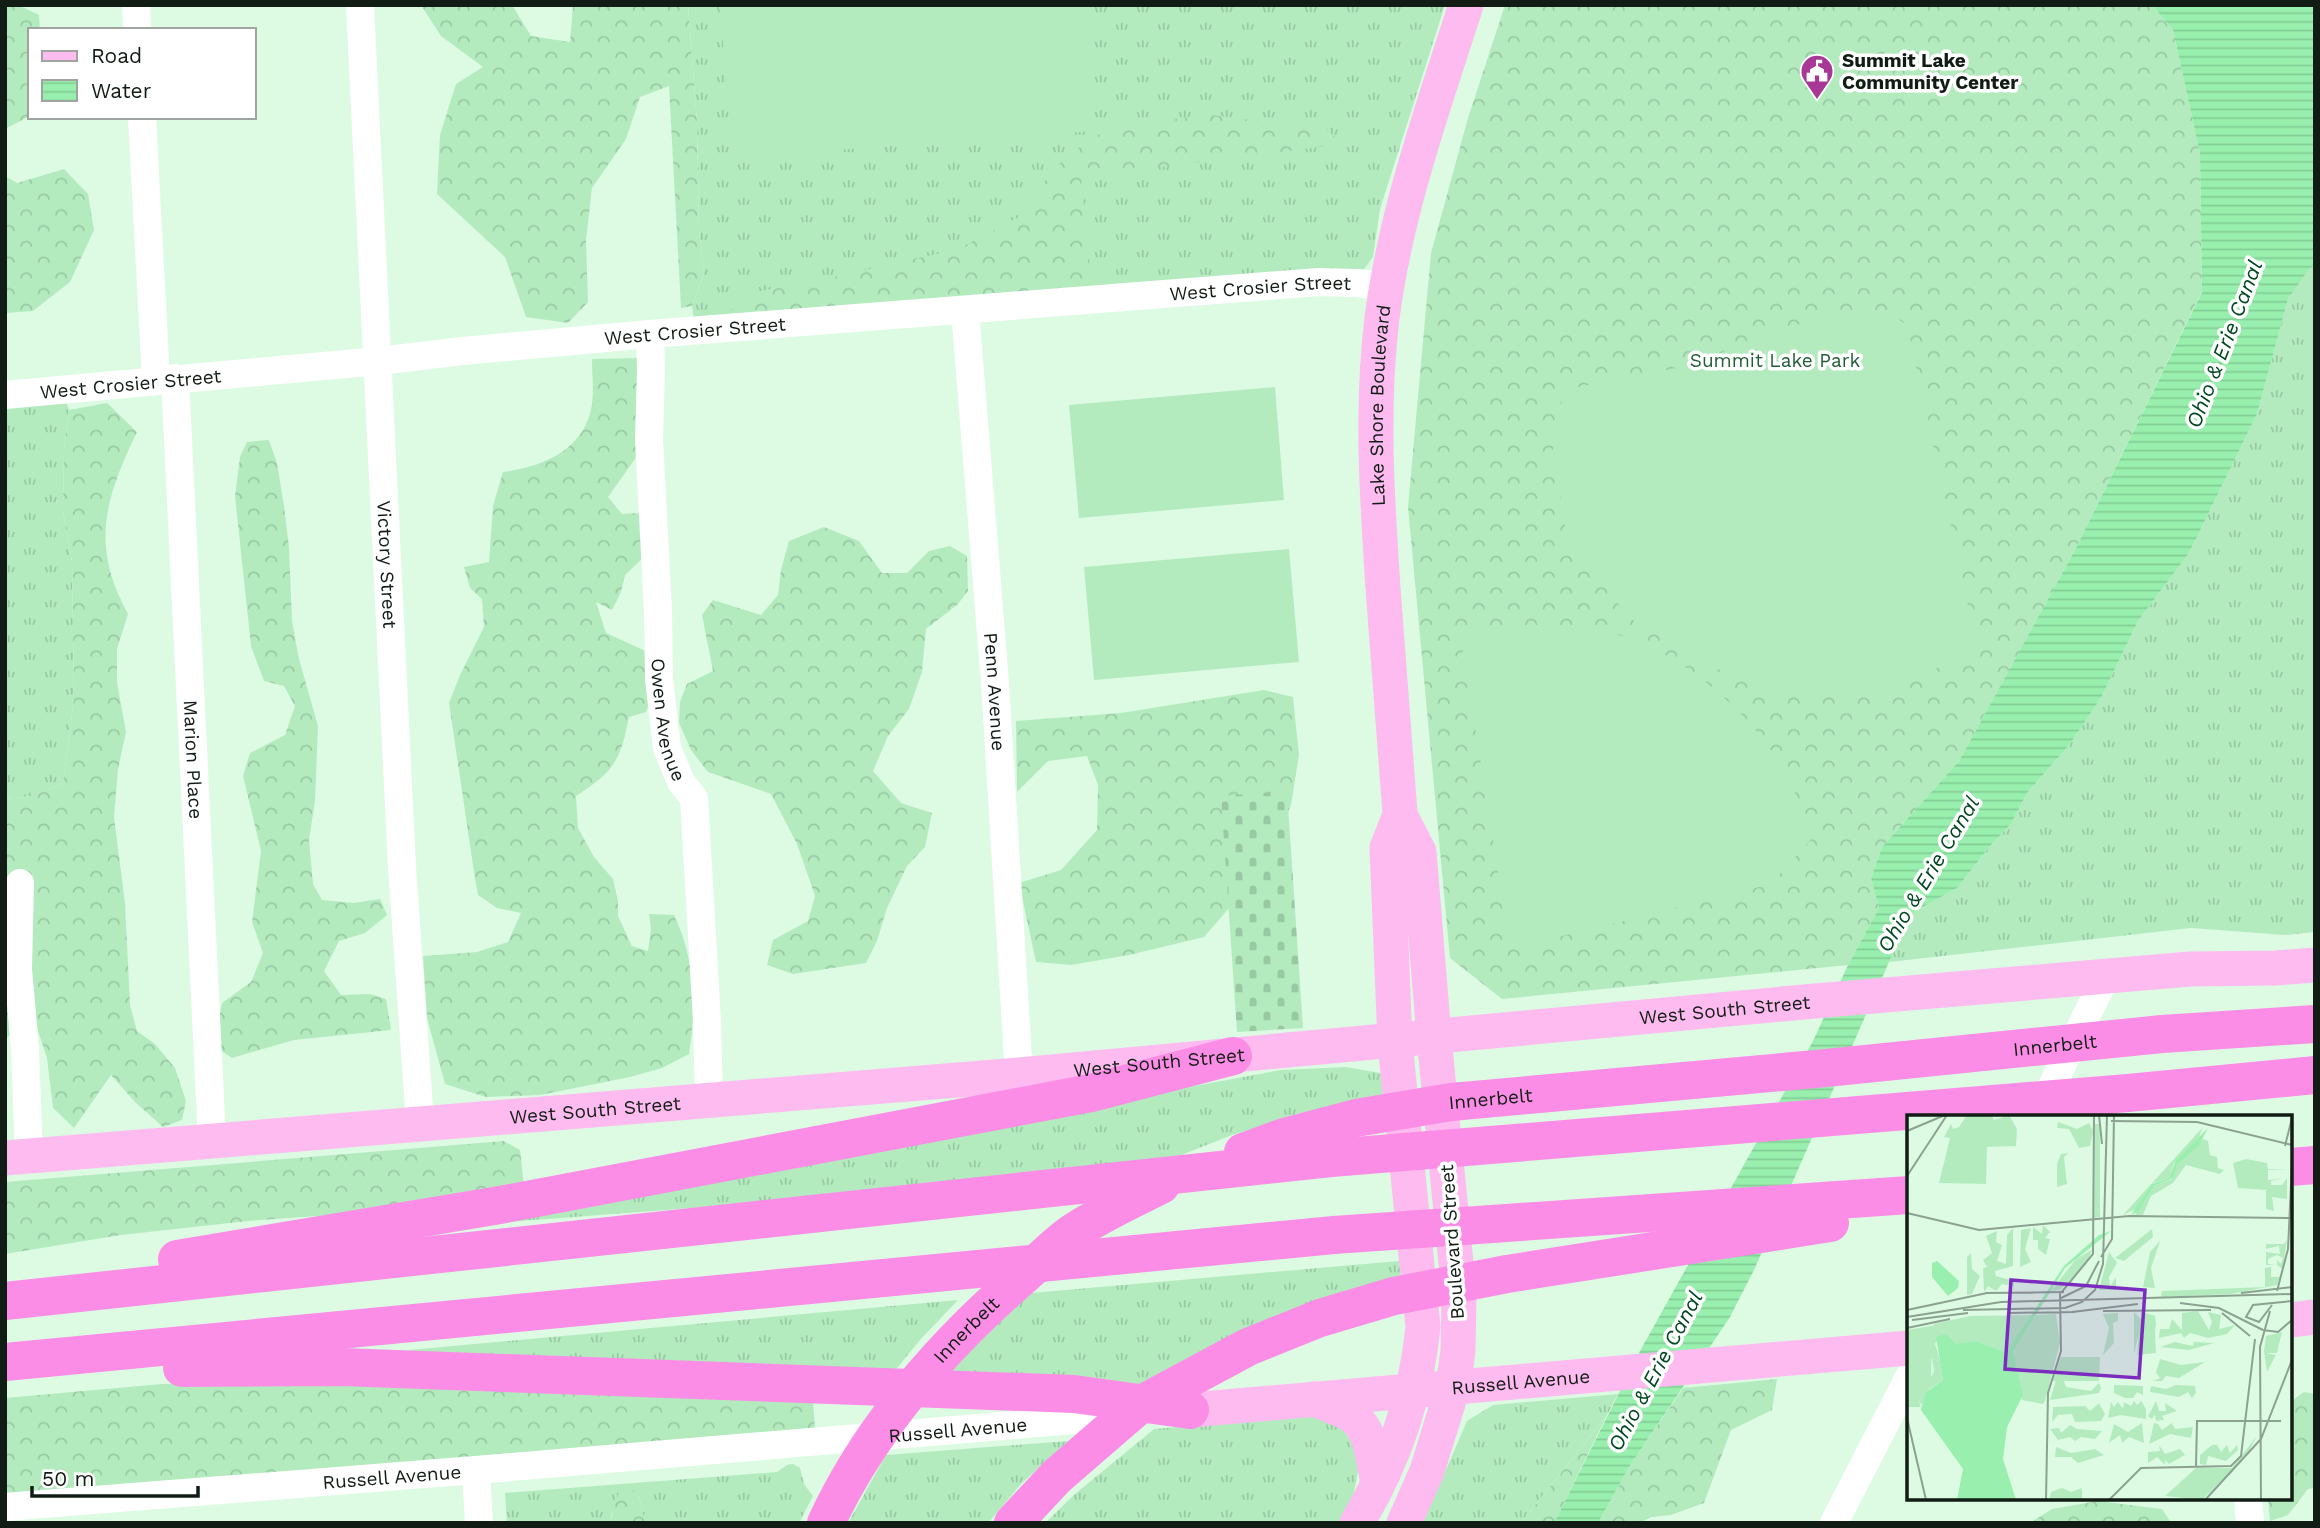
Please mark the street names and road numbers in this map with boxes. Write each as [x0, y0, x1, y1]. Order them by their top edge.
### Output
street label: West Crosier Street [1169, 270, 1351, 305]
street label: Lake Shore Boulevard [1364, 303, 1395, 507]
street label: West Crosier Street [603, 312, 787, 350]
street label: West Crosier Street [39, 364, 222, 403]
street label: Victory Street [373, 500, 402, 629]
street label: Penn Avenue [979, 632, 1011, 752]
street label: Owen Avenue [647, 658, 691, 785]
street label: Marion Place [179, 699, 208, 820]
street label: West South Street [1638, 990, 1811, 1029]
street label: Innerbelt [2012, 1029, 2098, 1061]
street label: West South Street [1072, 1043, 1246, 1081]
street label: Innerbelt [1447, 1083, 1533, 1114]
street label: West South Street [508, 1091, 682, 1128]
street label: Boulevard Street [1435, 1164, 1469, 1320]
street label: Innerbelt [928, 1292, 1004, 1367]
street label: Russell Avenue [1450, 1364, 1591, 1399]
street label: Russell Avenue [888, 1412, 1028, 1447]
street label: Russell Avenue [322, 1460, 462, 1494]

